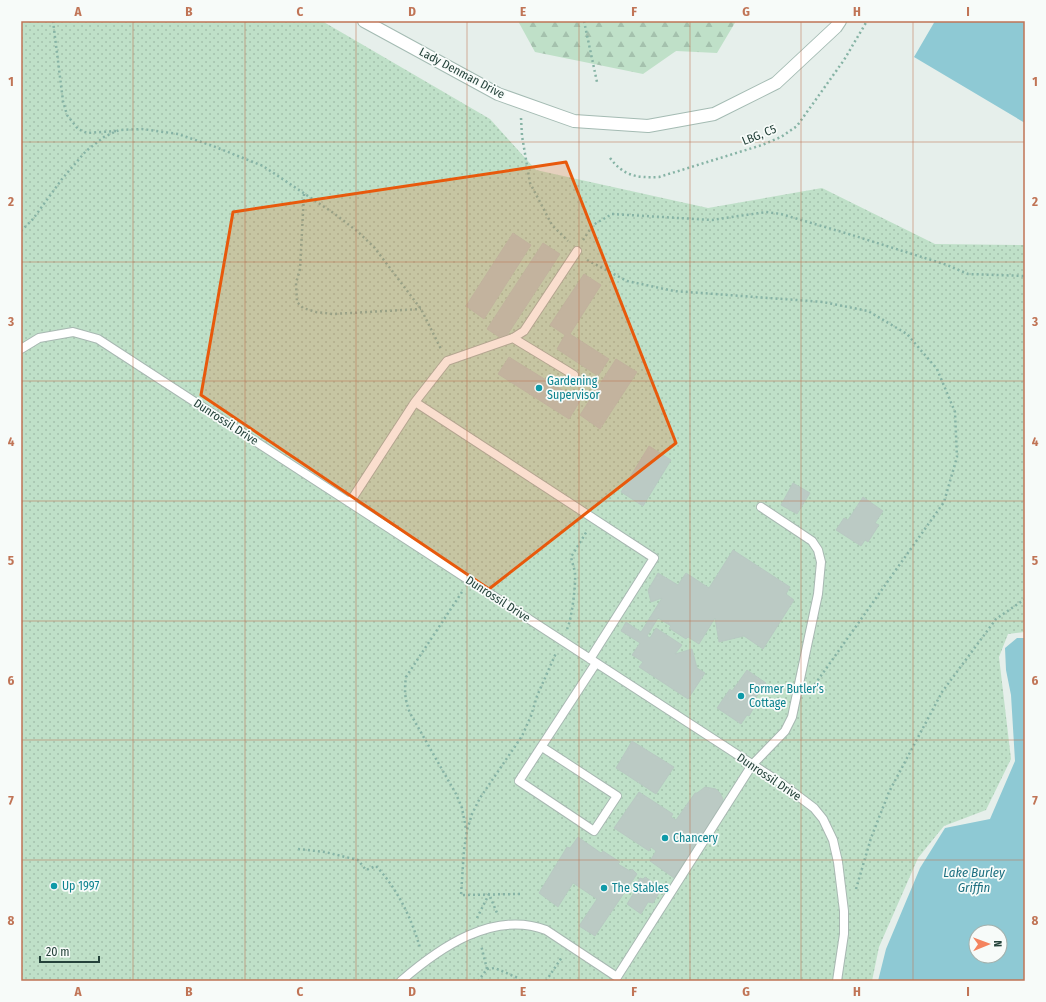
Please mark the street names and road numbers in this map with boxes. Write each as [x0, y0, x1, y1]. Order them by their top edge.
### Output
street label: Lady Denman Drive [417, 45, 507, 101]
street label: LBG, C5 [740, 122, 779, 148]
street label: Dunrossil Drive [191, 396, 261, 448]
street label: Dunrossil Drive [463, 573, 533, 625]
street label: Dunrossil Drive [734, 750, 804, 804]

